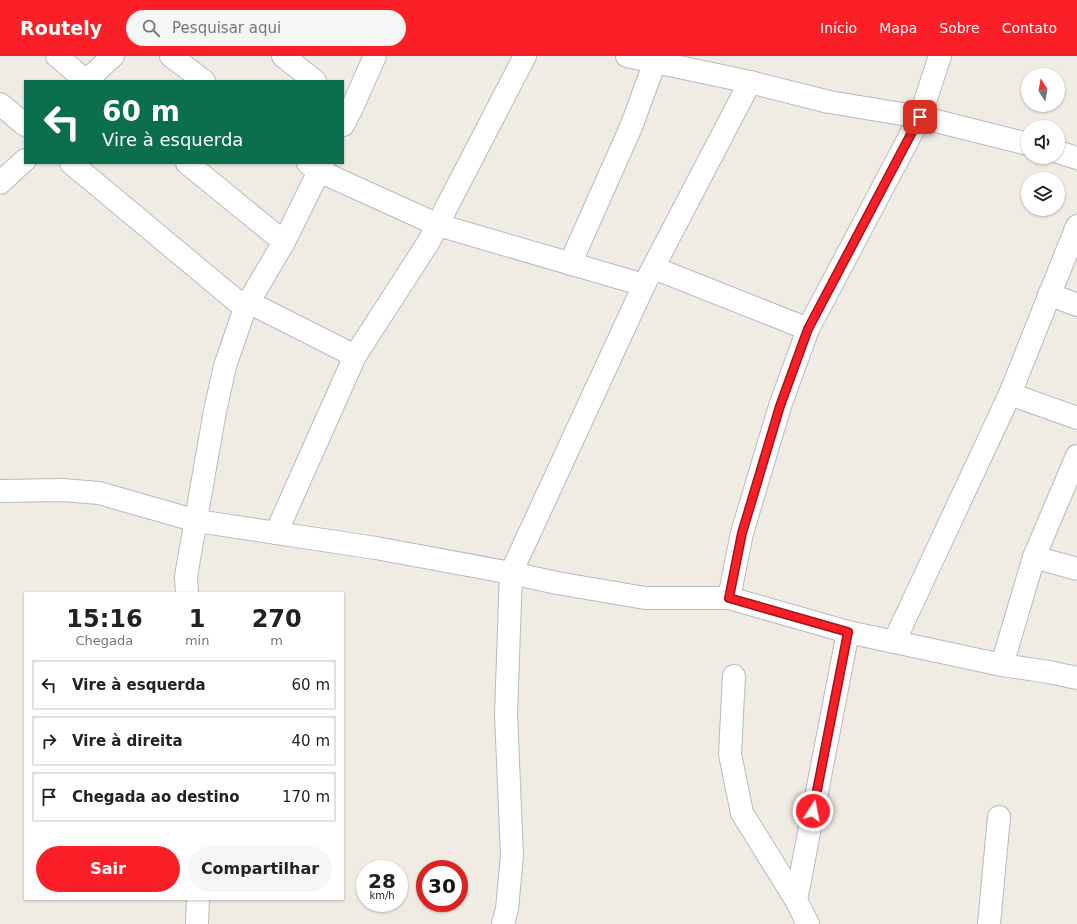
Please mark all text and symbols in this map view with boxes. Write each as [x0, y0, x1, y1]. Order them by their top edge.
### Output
search box [126, 10, 406, 46]
text: Routely [20, 17, 102, 39]
icon: search [140, 17, 162, 39]
text: Pesquisar aqui [172, 19, 281, 37]
text: Início [820, 20, 857, 36]
text: Mapa [879, 20, 917, 36]
text: Sobre [939, 20, 980, 36]
text: Contato [1002, 20, 1057, 36]
north arrow [1021, 68, 1065, 112]
map controls [1021, 68, 1065, 216]
text: 60 m [102, 95, 180, 128]
icon: left [36, 96, 88, 148]
pin [903, 100, 937, 134]
icon: arrive [909, 106, 931, 128]
button: sound [1021, 120, 1065, 164]
text: Vire à esquerda [102, 129, 243, 150]
button: layers [1021, 172, 1065, 216]
text: 15:16 [66, 605, 143, 633]
text: 1 [189, 605, 205, 633]
text: 270 [252, 605, 302, 633]
text: Chegada [76, 633, 133, 648]
text: min [185, 633, 209, 648]
text: m [270, 633, 283, 648]
icon: left [38, 674, 60, 696]
text: Vire à esquerda [72, 676, 206, 694]
text: 60 m [292, 676, 330, 694]
icon: right [38, 730, 60, 752]
text: Vire à direita [72, 732, 183, 750]
text: 40 m [292, 732, 330, 750]
icon: arrive [38, 786, 60, 808]
text: Chegada ao destino [72, 788, 240, 806]
text: 170 m [282, 788, 330, 806]
position arrow [792, 790, 834, 832]
button: Sair [36, 846, 180, 892]
button: Compartilhar [188, 846, 332, 892]
speed limit sign: 30 [416, 860, 468, 912]
text: 28 [368, 869, 396, 893]
text: km/h [369, 890, 395, 901]

